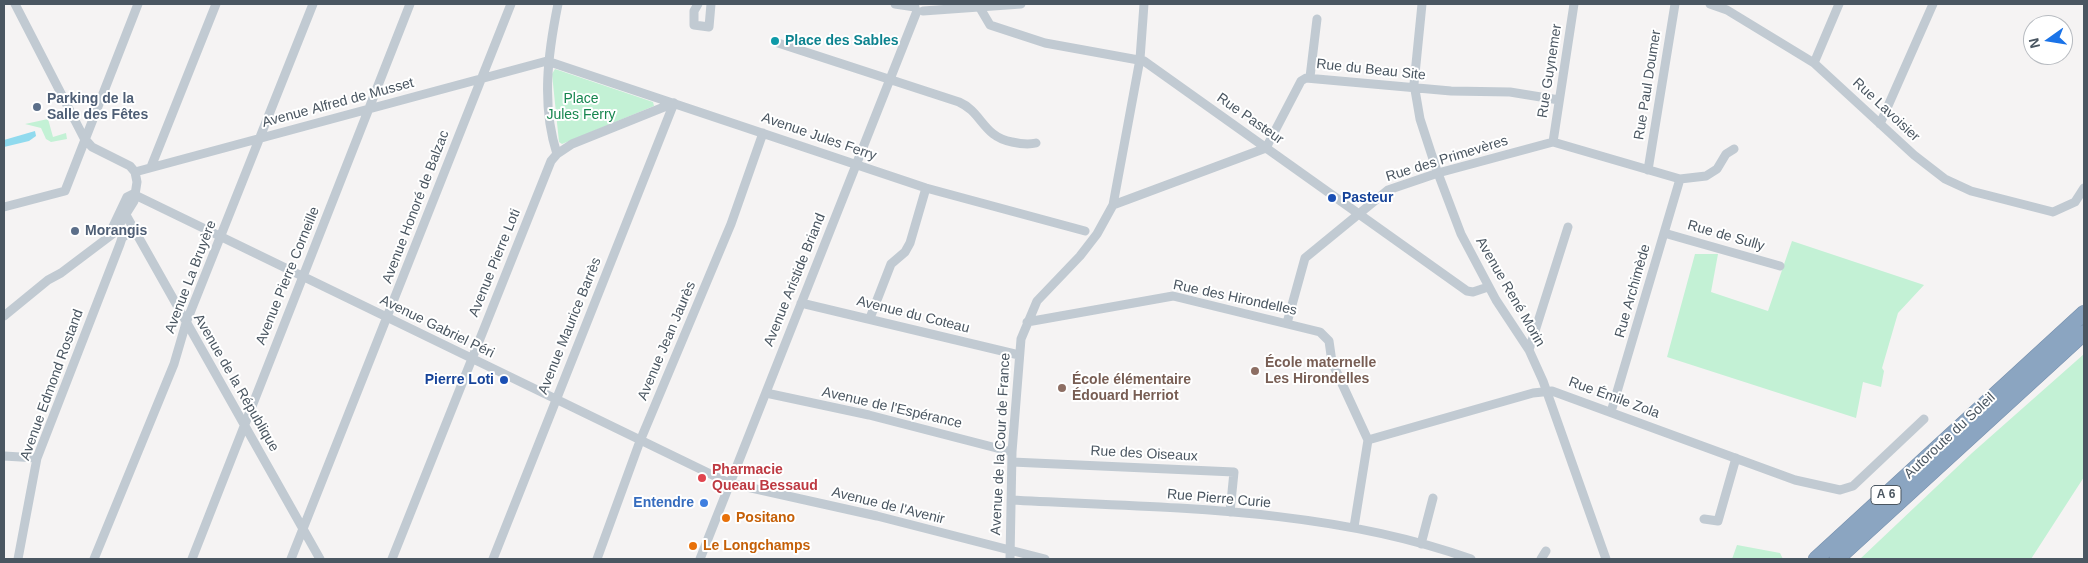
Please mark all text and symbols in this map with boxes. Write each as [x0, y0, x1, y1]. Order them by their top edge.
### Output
north arrow [2023, 15, 2073, 65]
street label: Rue Guynemer [1534, 23, 1566, 119]
street label: Rue Paul Doumer [1631, 29, 1665, 141]
place label: Place des Sables [785, 33, 899, 49]
marker: Place des Sables [769, 35, 781, 47]
text: N [2025, 36, 2043, 50]
street label: Rue du Beau Site [1316, 56, 1426, 84]
street label: Avenue Alfred de Musset [260, 75, 416, 131]
street label: Rue Lavoisier [1849, 75, 1923, 145]
street label: Rue Pasteur [1213, 90, 1287, 148]
place label: Parking de la Salle des Fêtes [47, 91, 148, 124]
park label: Place Jules Ferry [546, 91, 616, 124]
marker: Parking de la Salle des Fêtes [31, 101, 43, 113]
street label: Avenue Jules Ferry [759, 109, 879, 165]
street label: Avenue Honoré de Balzac [379, 128, 453, 286]
street label: Rue des Primevères [1384, 132, 1510, 186]
place label: Pasteur [1342, 190, 1393, 206]
marker: Pasteur [1326, 192, 1338, 204]
street label: Avenue Pierre Corneille [253, 204, 323, 348]
street label: Avenue Pierre Loti [466, 207, 524, 319]
street label: Avenue Aristide Briand [761, 211, 829, 349]
street label: Rue de Sully [1686, 217, 1766, 255]
street label: Avenue La Bruyère [162, 218, 220, 336]
place label: Morangis [85, 223, 147, 239]
marker: Morangis [69, 225, 81, 237]
street label: Avenue René Morin [1472, 234, 1548, 350]
street label: Rue Archimède [1612, 242, 1654, 340]
street label: Avenue Maurice Barrès [535, 255, 605, 397]
street label: Rue des Hirondelles [1172, 277, 1298, 319]
street label: Avenue Jean Jaurès [634, 279, 700, 403]
street label: Avenue Gabriel Péri [377, 292, 497, 362]
street label: Avenue du Coteau [855, 293, 971, 337]
street label: Avenue Edmond Rostand [17, 307, 87, 463]
street label: Avenue de la République [190, 311, 282, 455]
street label: Avenue de la Cour de France [988, 352, 1014, 536]
place label: École maternelle Les Hirondelles [1265, 355, 1376, 388]
marker: École maternelle Les Hirondelles [1249, 365, 1261, 377]
place label: Pierre Loti [425, 372, 494, 388]
place label: École élémentaire Édouard Herriot [1072, 372, 1191, 404]
marker: Pierre Loti [498, 374, 510, 386]
street label: Rue Émile Zola [1566, 374, 1662, 422]
marker: École élémentaire Édouard Herriot [1056, 382, 1068, 394]
street label: Avenue de l'Espérance [820, 384, 964, 432]
street label: Autoroute du Soleil [1901, 390, 1999, 482]
street label: Rue des Oiseaux [1090, 443, 1198, 465]
place label: Pharmacie Queau Bessaud [712, 462, 818, 494]
marker: Pharmacie Queau Bessaud [696, 472, 708, 484]
street label: Avenue de l'Avenir [830, 484, 946, 528]
street label: Rue Pierre Curie [1166, 486, 1272, 512]
road number: A 6 [1871, 486, 1901, 504]
place label: Entendre [633, 495, 694, 511]
marker: Entendre [698, 497, 710, 509]
place label: Positano [736, 510, 795, 526]
marker: Positano [720, 512, 732, 524]
place label: Le Longchamps [703, 538, 810, 554]
marker: Le Longchamps [687, 540, 699, 552]

